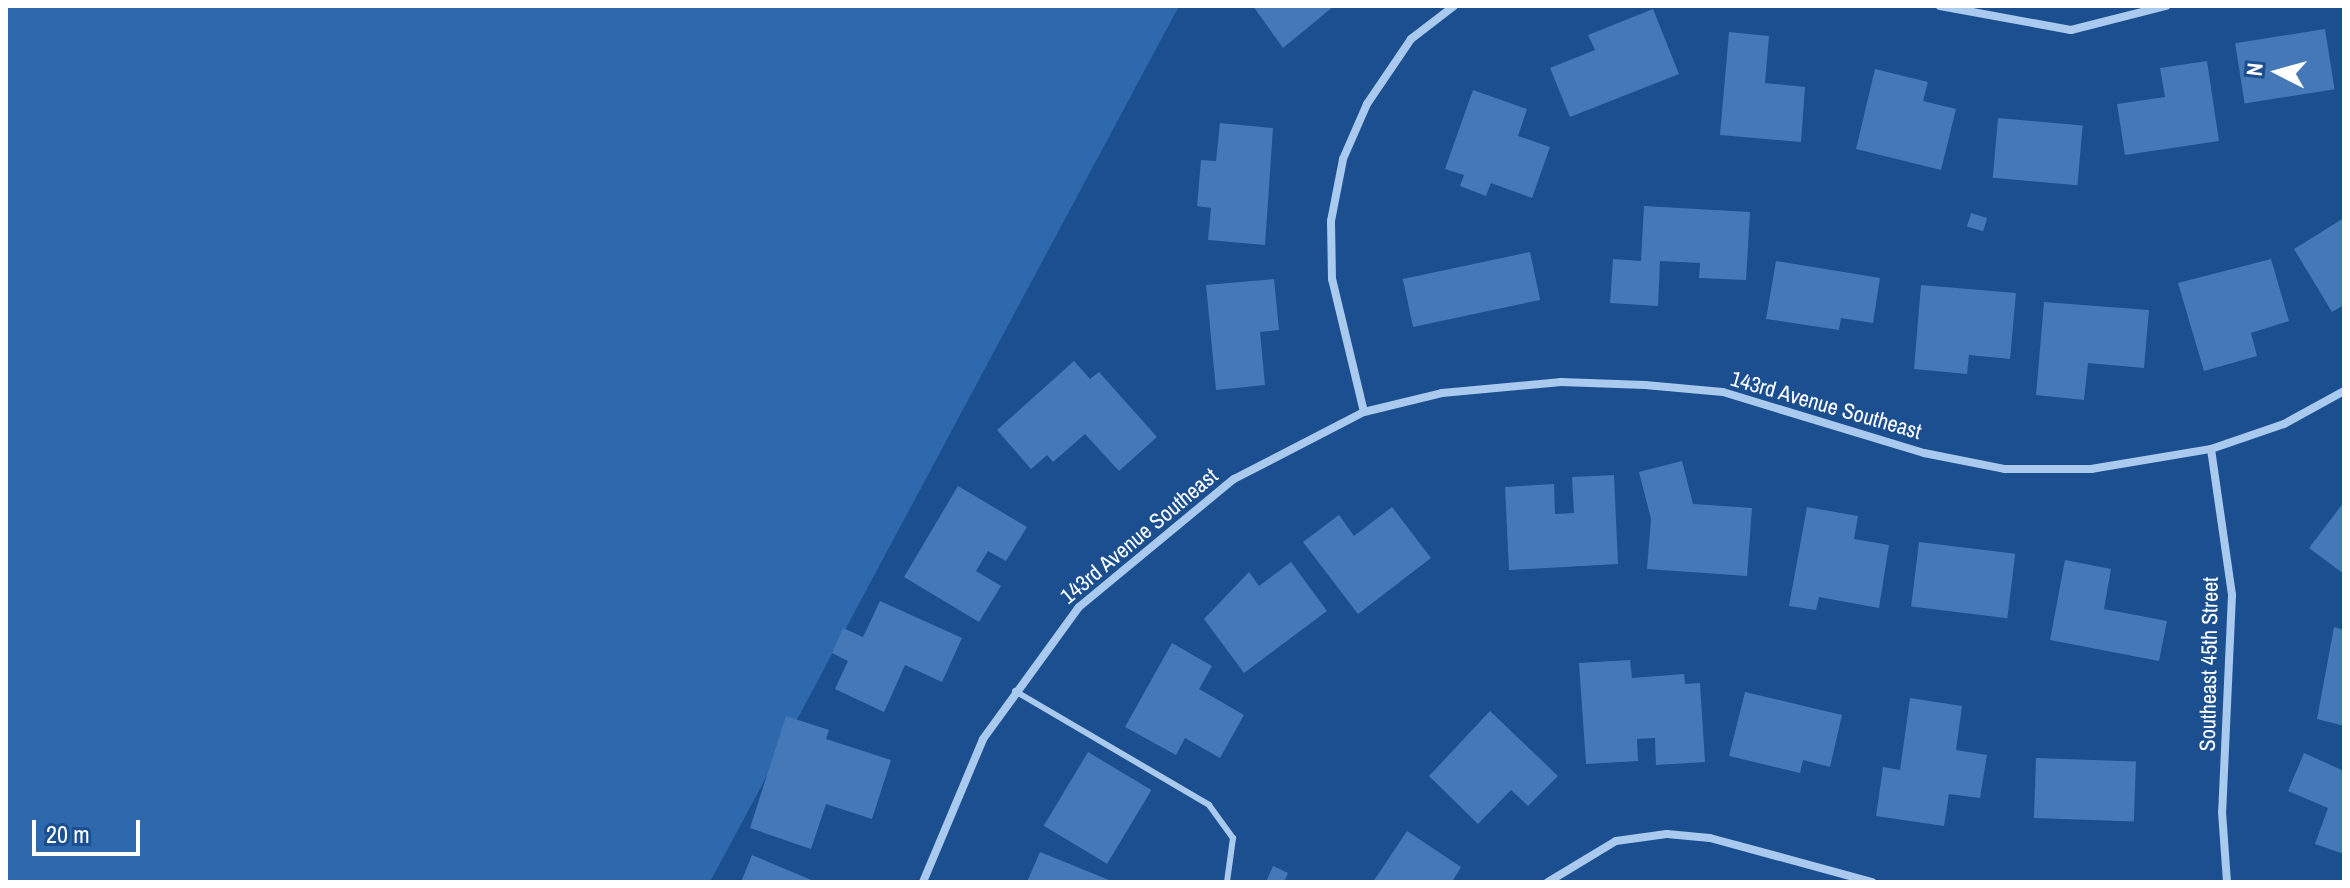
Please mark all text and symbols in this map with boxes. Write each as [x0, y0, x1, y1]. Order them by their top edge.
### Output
north arrow [2238, 32, 2318, 112]
text: N [2239, 61, 2270, 78]
street label: 143rd Avenue Southeast [1727, 365, 1925, 445]
street label: 143rd Avenue Southeast [1055, 462, 1223, 610]
street label: Southeast 45th Street [2194, 577, 2224, 751]
scale bar [36, 804, 144, 854]
text: 20 m [46, 818, 90, 850]

